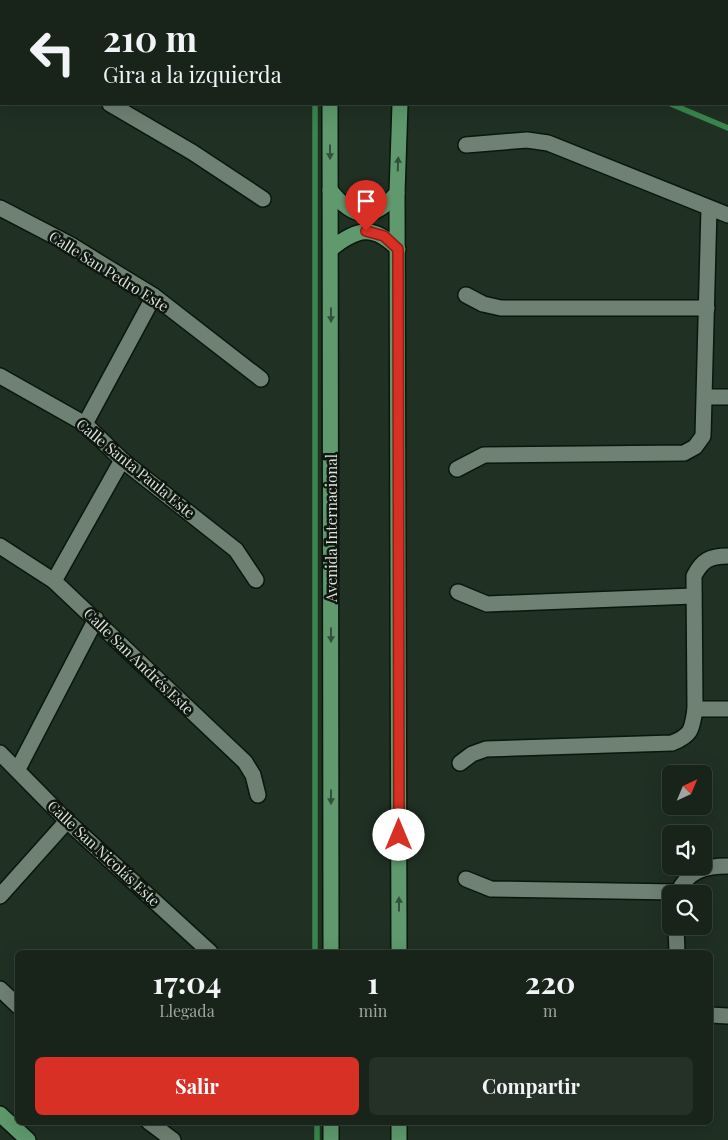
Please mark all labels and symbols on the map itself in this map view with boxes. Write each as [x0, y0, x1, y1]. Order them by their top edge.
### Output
one-way arrow [326, 145, 334, 161]
one-way arrow [395, 156, 403, 172]
pin [345, 180, 387, 231]
street label: Calle San Pedro Este [45, 226, 173, 316]
one-way arrow [327, 307, 335, 323]
street label: Calle Santa Paula Este [72, 414, 200, 522]
street label: Avenida Internacional [321, 454, 341, 603]
street label: Calle San Andrés Este [80, 603, 198, 719]
one-way arrow [327, 627, 335, 643]
north arrow [662, 765, 712, 815]
one-way arrow [327, 790, 335, 806]
street label: Calle San Nicolás Este [43, 796, 165, 910]
position arrow [372, 808, 424, 860]
one-way arrow [395, 896, 403, 912]

